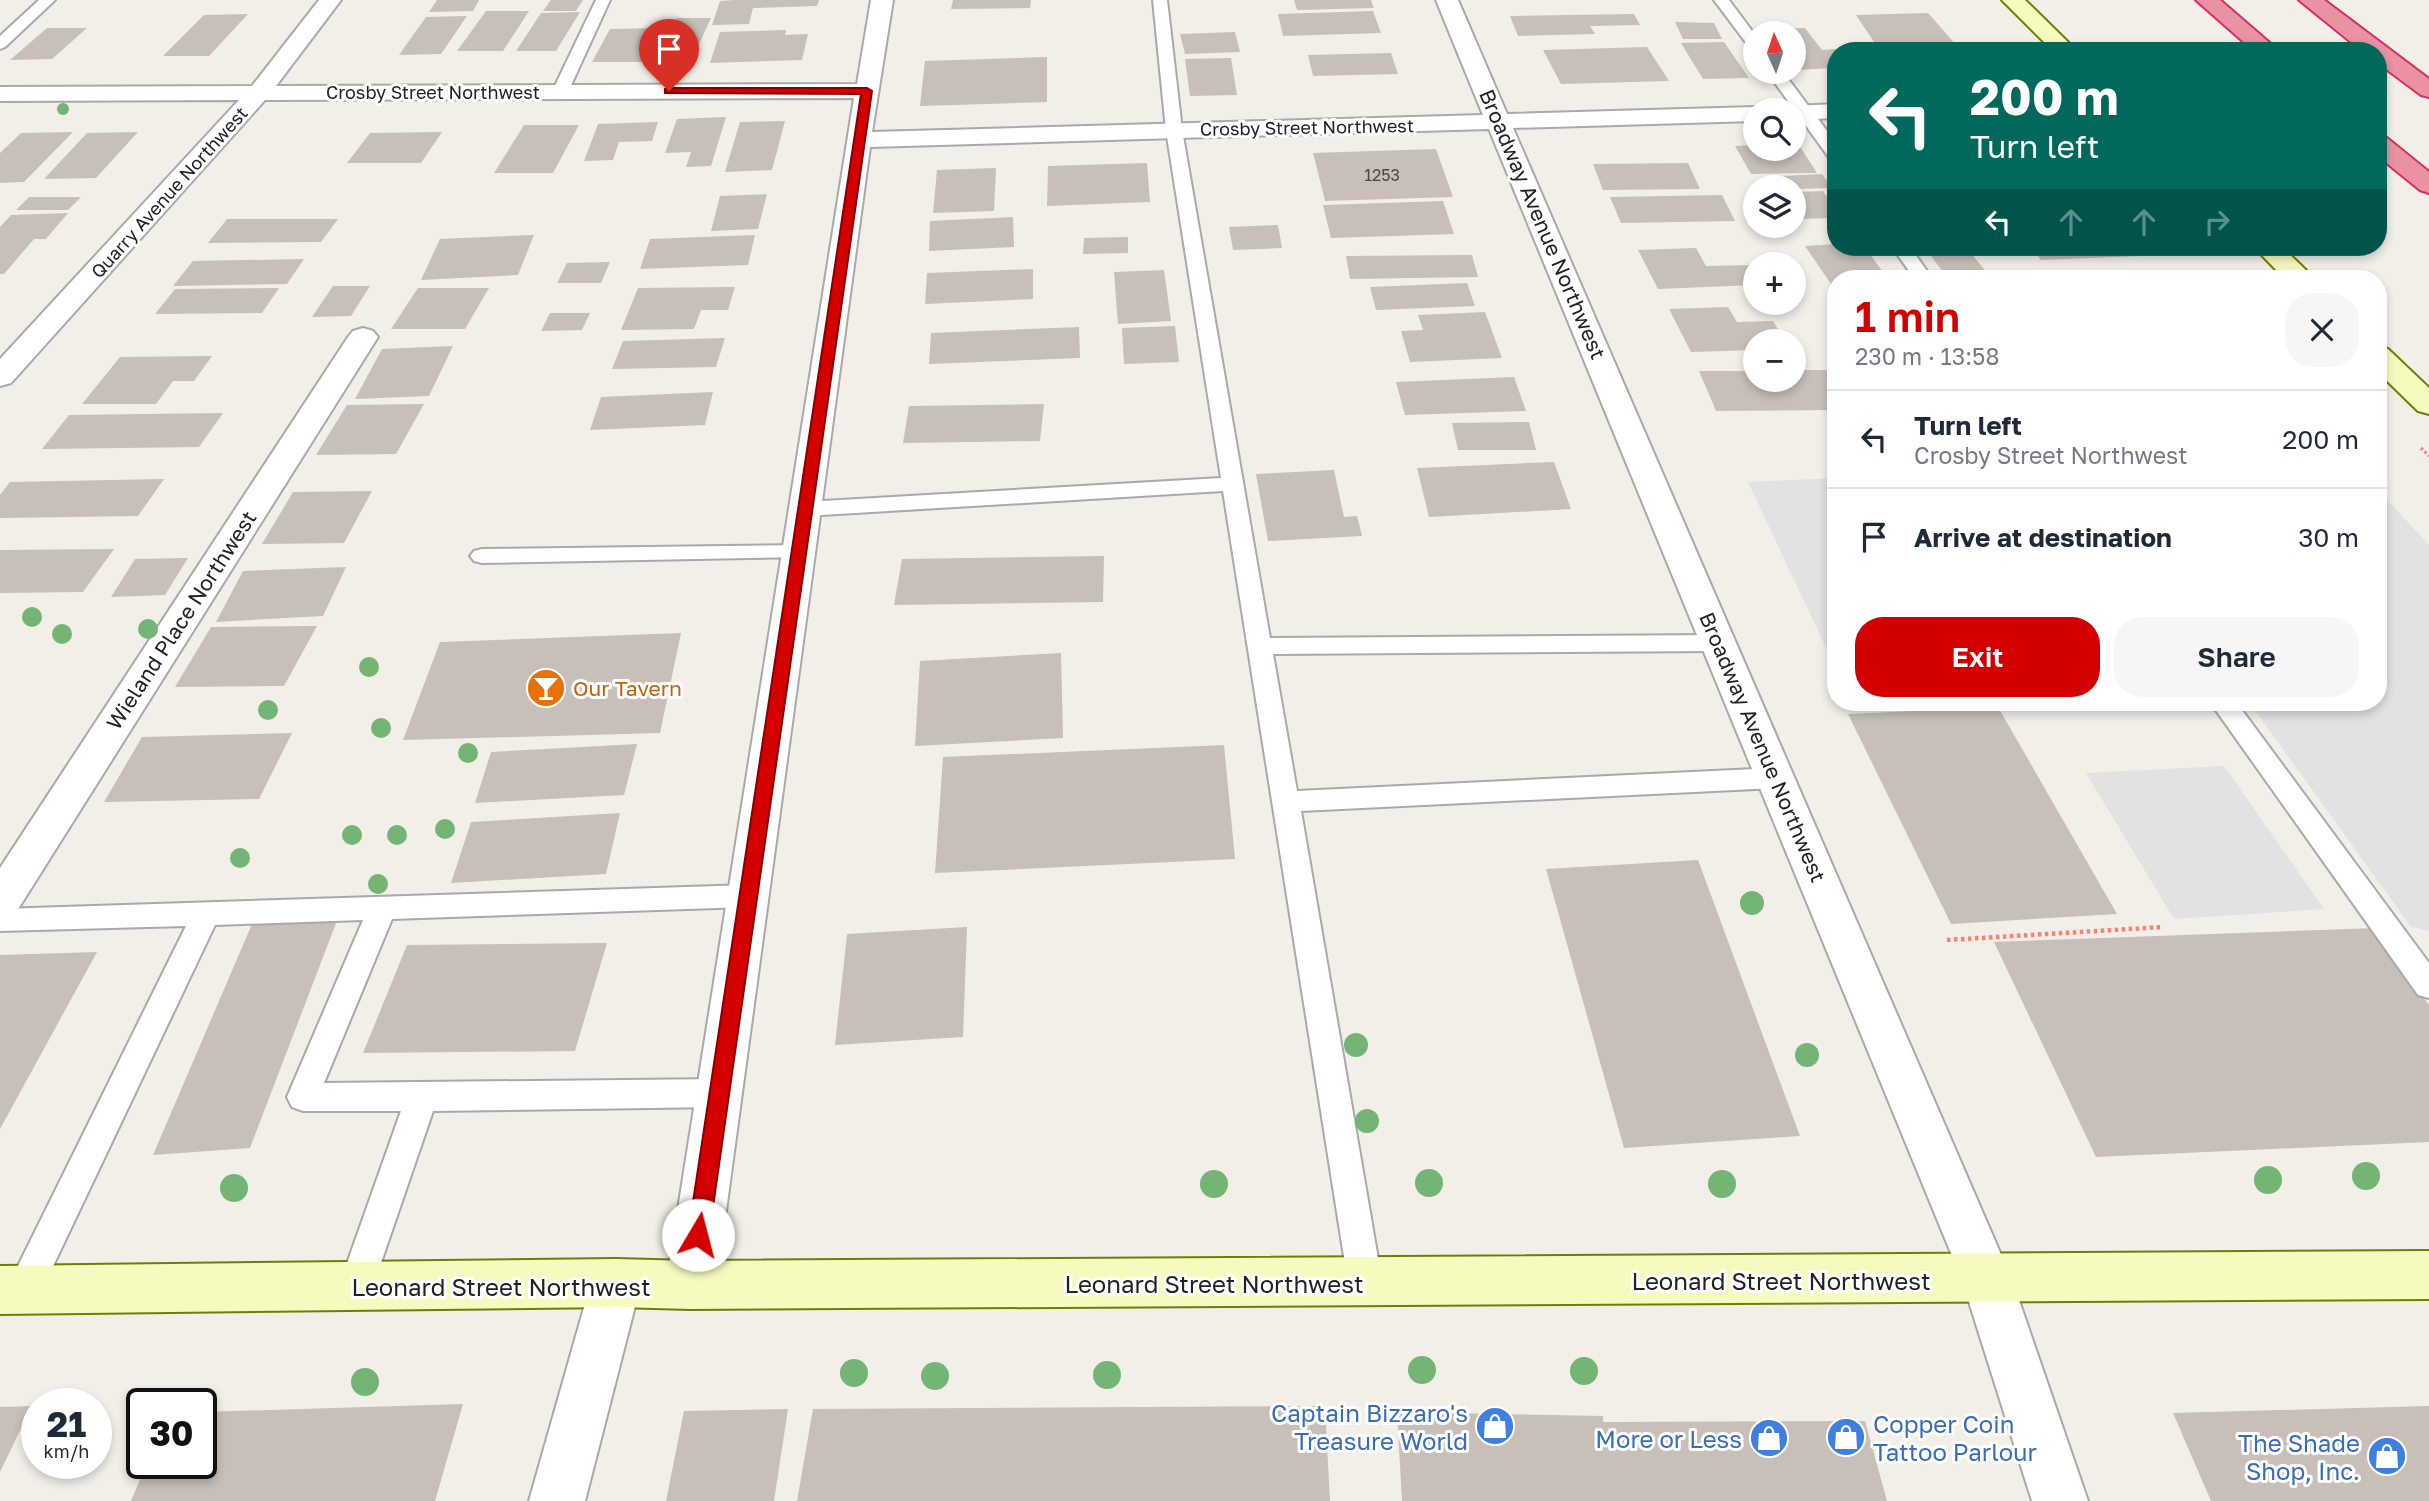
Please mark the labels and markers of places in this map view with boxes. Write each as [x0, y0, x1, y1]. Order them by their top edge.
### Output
pin [639, 19, 699, 91]
bar icon: Our Tavern [525, 667, 567, 709]
place label: Our Tavern [573, 675, 682, 701]
place label: Captain Bizzaro's Treasure World [1271, 1398, 1468, 1455]
shop icon: Captain Bizzaro's Treasure World [1474, 1405, 1516, 1447]
place label: Copper Coin Tattoo Parlour [1873, 1409, 2037, 1466]
shop icon: Copper Coin Tattoo Parlour [1825, 1416, 1867, 1458]
shop icon: More or Less [1748, 1417, 1790, 1459]
place label: More or Less [1595, 1424, 1742, 1453]
place label: The Shade Shop, Inc. [2238, 1428, 2360, 1485]
shop icon: The Shade Shop, Inc. [2366, 1435, 2408, 1477]

